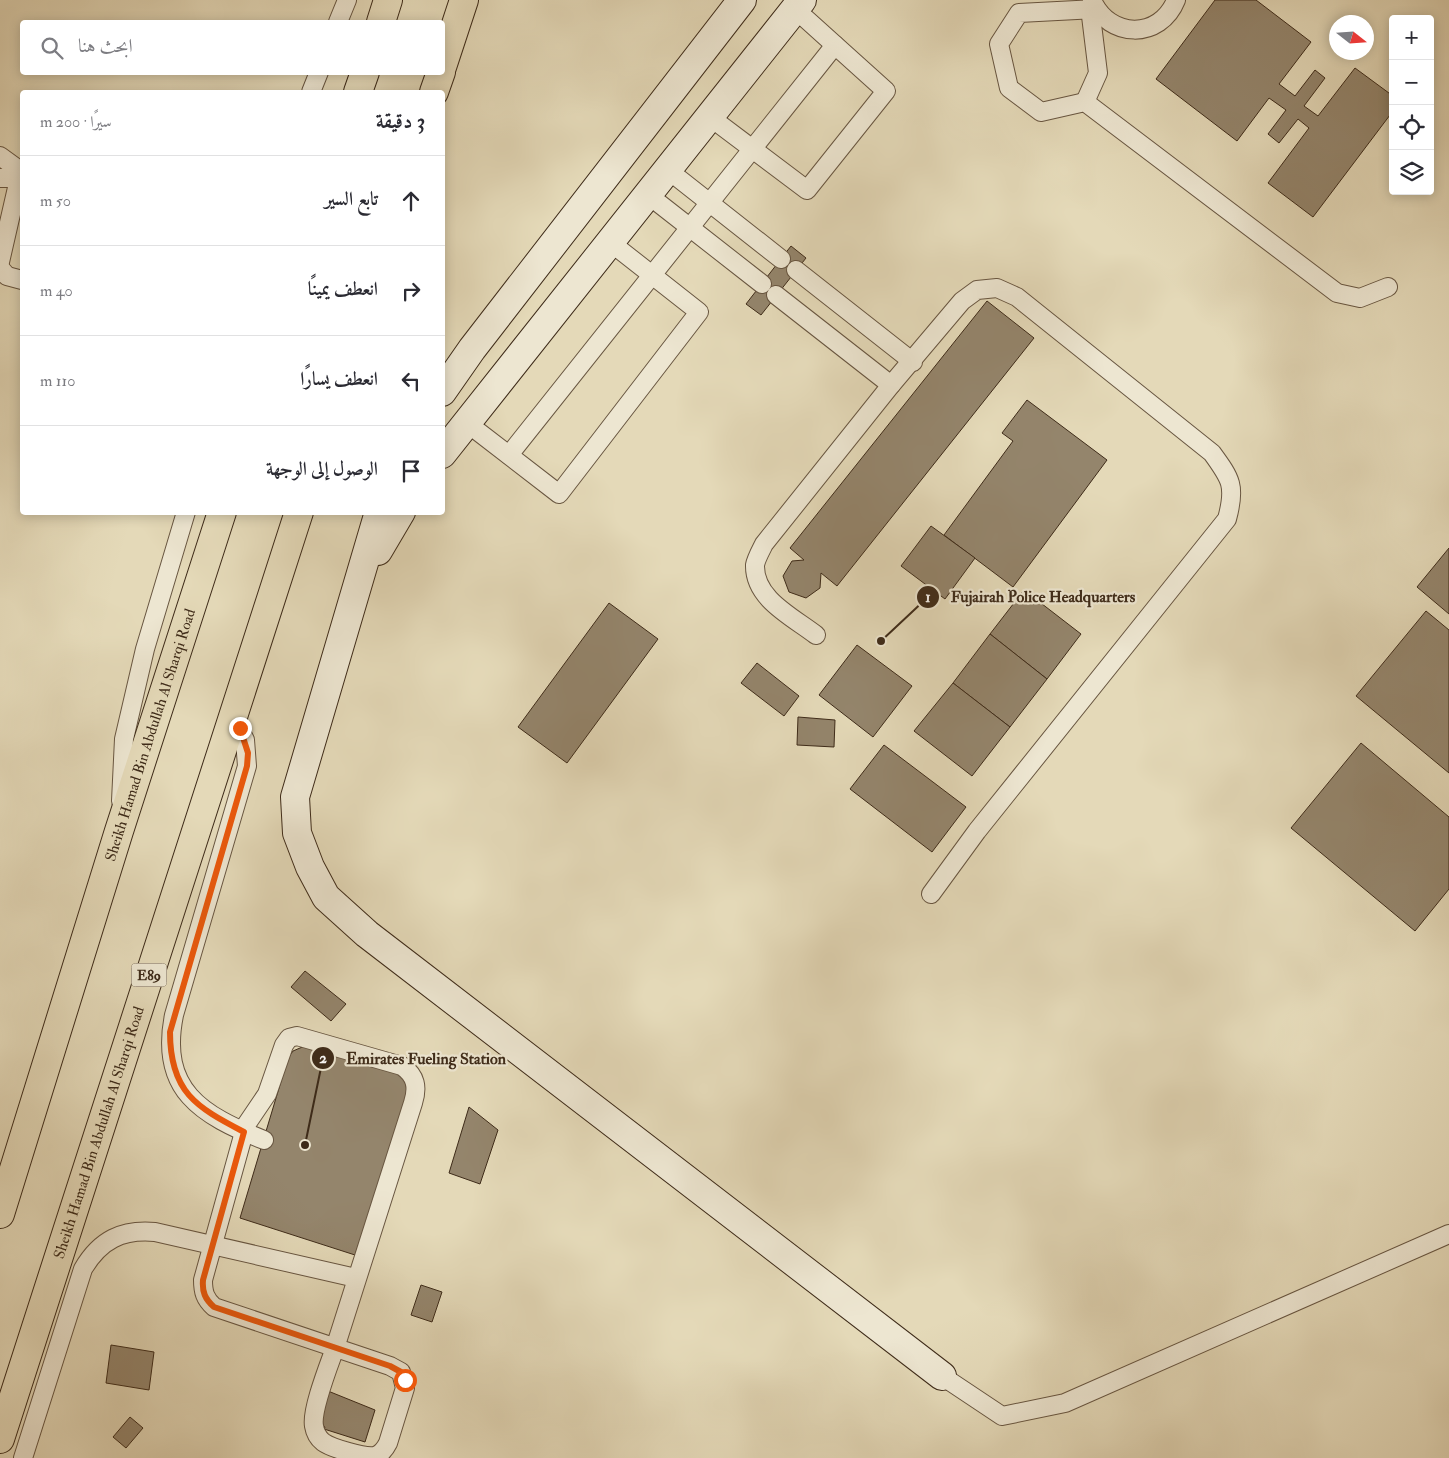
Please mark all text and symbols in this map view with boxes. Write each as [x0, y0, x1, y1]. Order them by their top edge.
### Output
north arrow [1329, 15, 1374, 60]
map controls [1389, 15, 1434, 195]
button: + [1389, 15, 1434, 60]
search box [20, 20, 445, 75]
icon: search [38, 34, 66, 62]
text: ابحث هنا [78, 34, 133, 58]
button: − [1389, 60, 1434, 105]
button: locate [1389, 105, 1434, 150]
text: 3 دقيقة [376, 108, 425, 135]
text: سيرًا · 200 m [40, 112, 112, 132]
button: layers [1389, 150, 1434, 195]
text: تابع السير [324, 187, 378, 211]
icon: ahead [397, 187, 425, 215]
text: 50 m [40, 191, 71, 211]
text: انعطف يمينًا [308, 277, 378, 301]
icon: right [397, 277, 425, 305]
text: 40 m [40, 281, 73, 301]
text: انعطف يسارًا [300, 367, 378, 391]
icon: left [397, 367, 425, 395]
text: 110 m [40, 371, 75, 391]
text: الوصول إلى الوجهة [266, 457, 378, 481]
icon: arrive [397, 457, 425, 485]
callout: Fujairah Police Headquarters [916, 581, 1145, 612]
text: Fujairah Police Headquarters [951, 587, 1136, 608]
text: 1 [925, 588, 931, 607]
street label: Sheikh Hamad Bin Abdullah Al Sharqi Road [101, 606, 200, 864]
route end [229, 717, 252, 740]
road number: E89 [132, 964, 166, 986]
street label: Sheikh Hamad Bin Abdullah Al Sharqi Road [50, 1004, 149, 1261]
callout: Emirates Fueling Station [311, 1043, 516, 1074]
text: 2 [319, 1049, 327, 1068]
text: Emirates Fueling Station [346, 1049, 507, 1070]
route start [394, 1369, 417, 1392]

